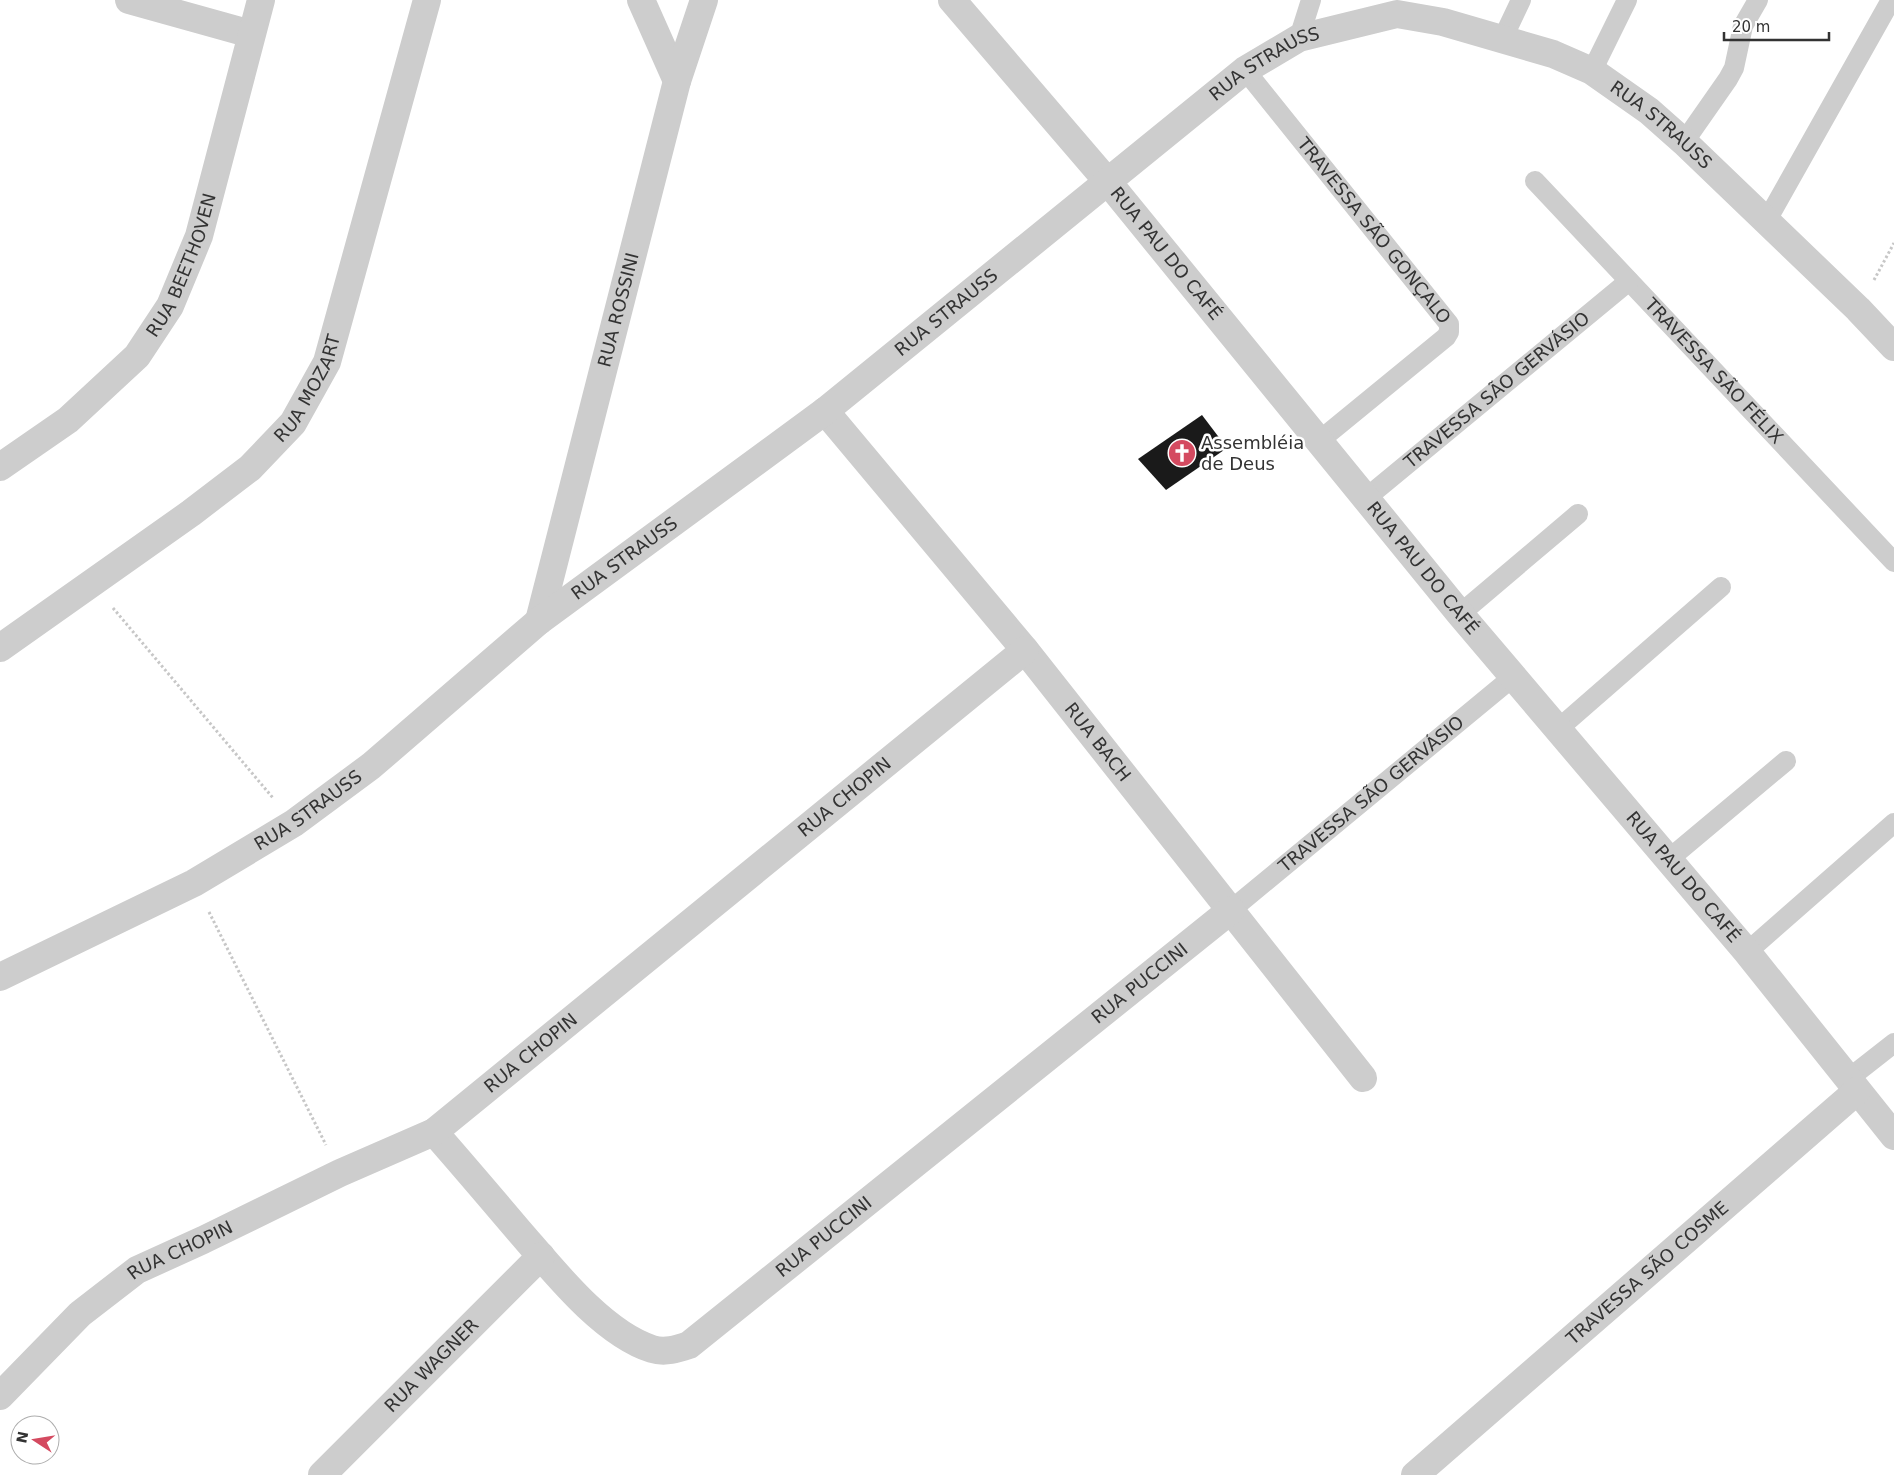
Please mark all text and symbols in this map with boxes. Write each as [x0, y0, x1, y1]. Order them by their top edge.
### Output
scale bar [1724, 10, 1829, 42]
text: 20 m [1732, 18, 1770, 36]
street label: RUA STRAUSS [1205, 22, 1321, 105]
street label: RUA STRAUSS [1606, 76, 1717, 173]
street label: TRAVESSA SÃO GONÇALO [1293, 132, 1455, 328]
street label: RUA PAU DO CAFÉ [1106, 183, 1227, 324]
street label: RUA BEETHOVEN [142, 191, 220, 341]
street label: RUA ROSSINI [593, 250, 643, 369]
street label: RUA STRAUSS [890, 264, 1002, 360]
street label: TRAVESSA SÃO FÉLIX [1640, 293, 1788, 448]
street label: TRAVESSA SÃO GERVÁSIO [1399, 307, 1593, 473]
street label: RUA MOZART [269, 331, 344, 446]
place label: Assembléia de Deus [1201, 432, 1304, 474]
church icon: Assembléia de Deus [1167, 438, 1197, 468]
street label: RUA PAU DO CAFÉ [1363, 497, 1484, 638]
street label: RUA STRAUSS [567, 512, 681, 604]
street label: RUA BACH [1061, 698, 1136, 785]
street label: TRAVESSA SÃO GERVÁSIO [1273, 711, 1468, 877]
street label: RUA CHOPIN [794, 753, 895, 841]
street label: RUA STRAUSS [250, 765, 366, 854]
street label: RUA PAU DO CAFÉ [1622, 807, 1745, 946]
street label: RUA PUCCINI [1087, 938, 1192, 1028]
street label: RUA CHOPIN [480, 1009, 581, 1097]
street label: RUA PUCCINI [771, 1192, 876, 1281]
street label: TRAVESSA SÃO COSME [1561, 1197, 1732, 1349]
street label: RUA CHOPIN [123, 1216, 236, 1284]
street label: RUA WAGNER [380, 1314, 482, 1416]
north arrow [10, 1415, 60, 1465]
text: N [13, 1430, 31, 1445]

